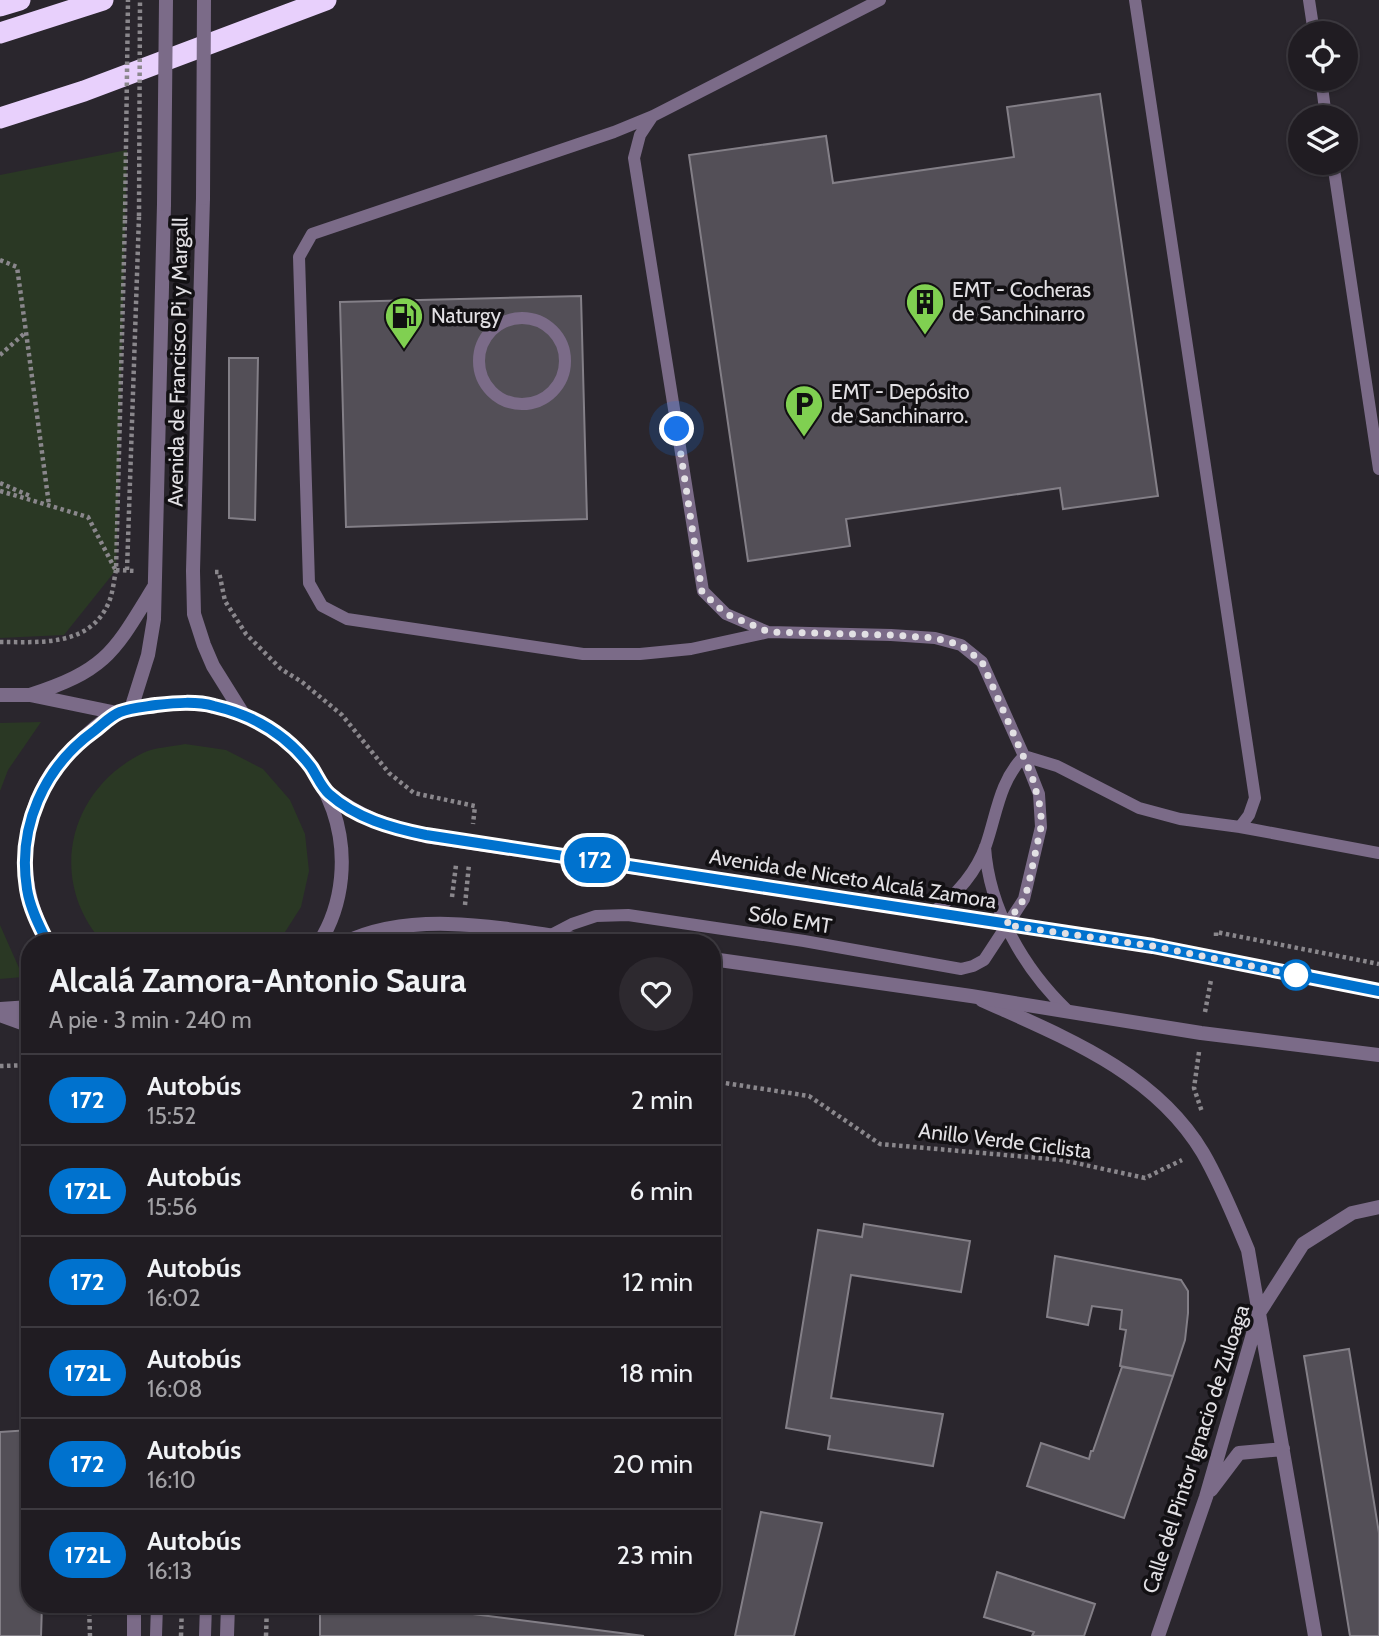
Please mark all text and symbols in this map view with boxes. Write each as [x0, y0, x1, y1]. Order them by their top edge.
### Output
map controls [1288, 21, 1358, 175]
button: locate [1288, 21, 1358, 91]
button: layers [1288, 105, 1358, 175]
street label: Avenida de Francisco Pi y Margall [162, 217, 193, 507]
place label: EMT - Cocheras de Sanchinarro [952, 277, 1091, 326]
building icon: EMT - Cocheras de Sanchinarro [904, 281, 946, 336]
fuel station icon: Naturgy [383, 295, 425, 350]
place label: Naturgy [431, 303, 501, 328]
place label: EMT - Depósito de Sanchinarro. [831, 379, 970, 428]
parking icon: EMT - Depósito de Sanchinarro. [783, 383, 825, 438]
your location [659, 411, 694, 446]
line badge: 172 [555, 837, 635, 883]
street label: Avenida de Niceto Alcalá Zamora [708, 843, 998, 914]
text: 172 [578, 845, 612, 874]
street label: Sólo EMT [746, 901, 834, 938]
button: heart [619, 957, 693, 1031]
text: Alcalá Zamora-Antonio Saura [49, 960, 466, 1000]
unlabelled marker [1281, 960, 1311, 990]
text: A pie · 3 min · 240 m [49, 1006, 252, 1034]
text: Autobús [147, 1070, 241, 1102]
text: 2 min [631, 1084, 693, 1116]
text: 172 [71, 1085, 104, 1114]
text: 15:52 [147, 1102, 196, 1130]
street label: Anillo Verde Ciclista [917, 1118, 1093, 1164]
text: Autobús [147, 1161, 241, 1193]
text: 6 min [630, 1175, 693, 1207]
text: 172L [65, 1176, 110, 1205]
text: 15:56 [147, 1193, 197, 1221]
text: Autobús [147, 1252, 241, 1284]
text: 12 min [622, 1266, 693, 1298]
text: 172 [71, 1267, 104, 1296]
text: 16:02 [147, 1284, 200, 1312]
street label: Calle del Pintor Ignacio de Zuloaga [1137, 1301, 1254, 1596]
text: Autobús [147, 1343, 241, 1375]
text: 18 min [620, 1357, 693, 1389]
text: 172L [65, 1358, 110, 1387]
text: 16:08 [147, 1375, 202, 1403]
text: Autobús [147, 1434, 241, 1466]
text: 20 min [613, 1448, 693, 1480]
text: 172 [71, 1449, 104, 1478]
text: 16:10 [147, 1466, 196, 1494]
text: Autobús [147, 1525, 241, 1557]
text: 23 min [617, 1539, 693, 1571]
text: 172L [65, 1540, 110, 1569]
text: 16:13 [147, 1557, 192, 1585]

